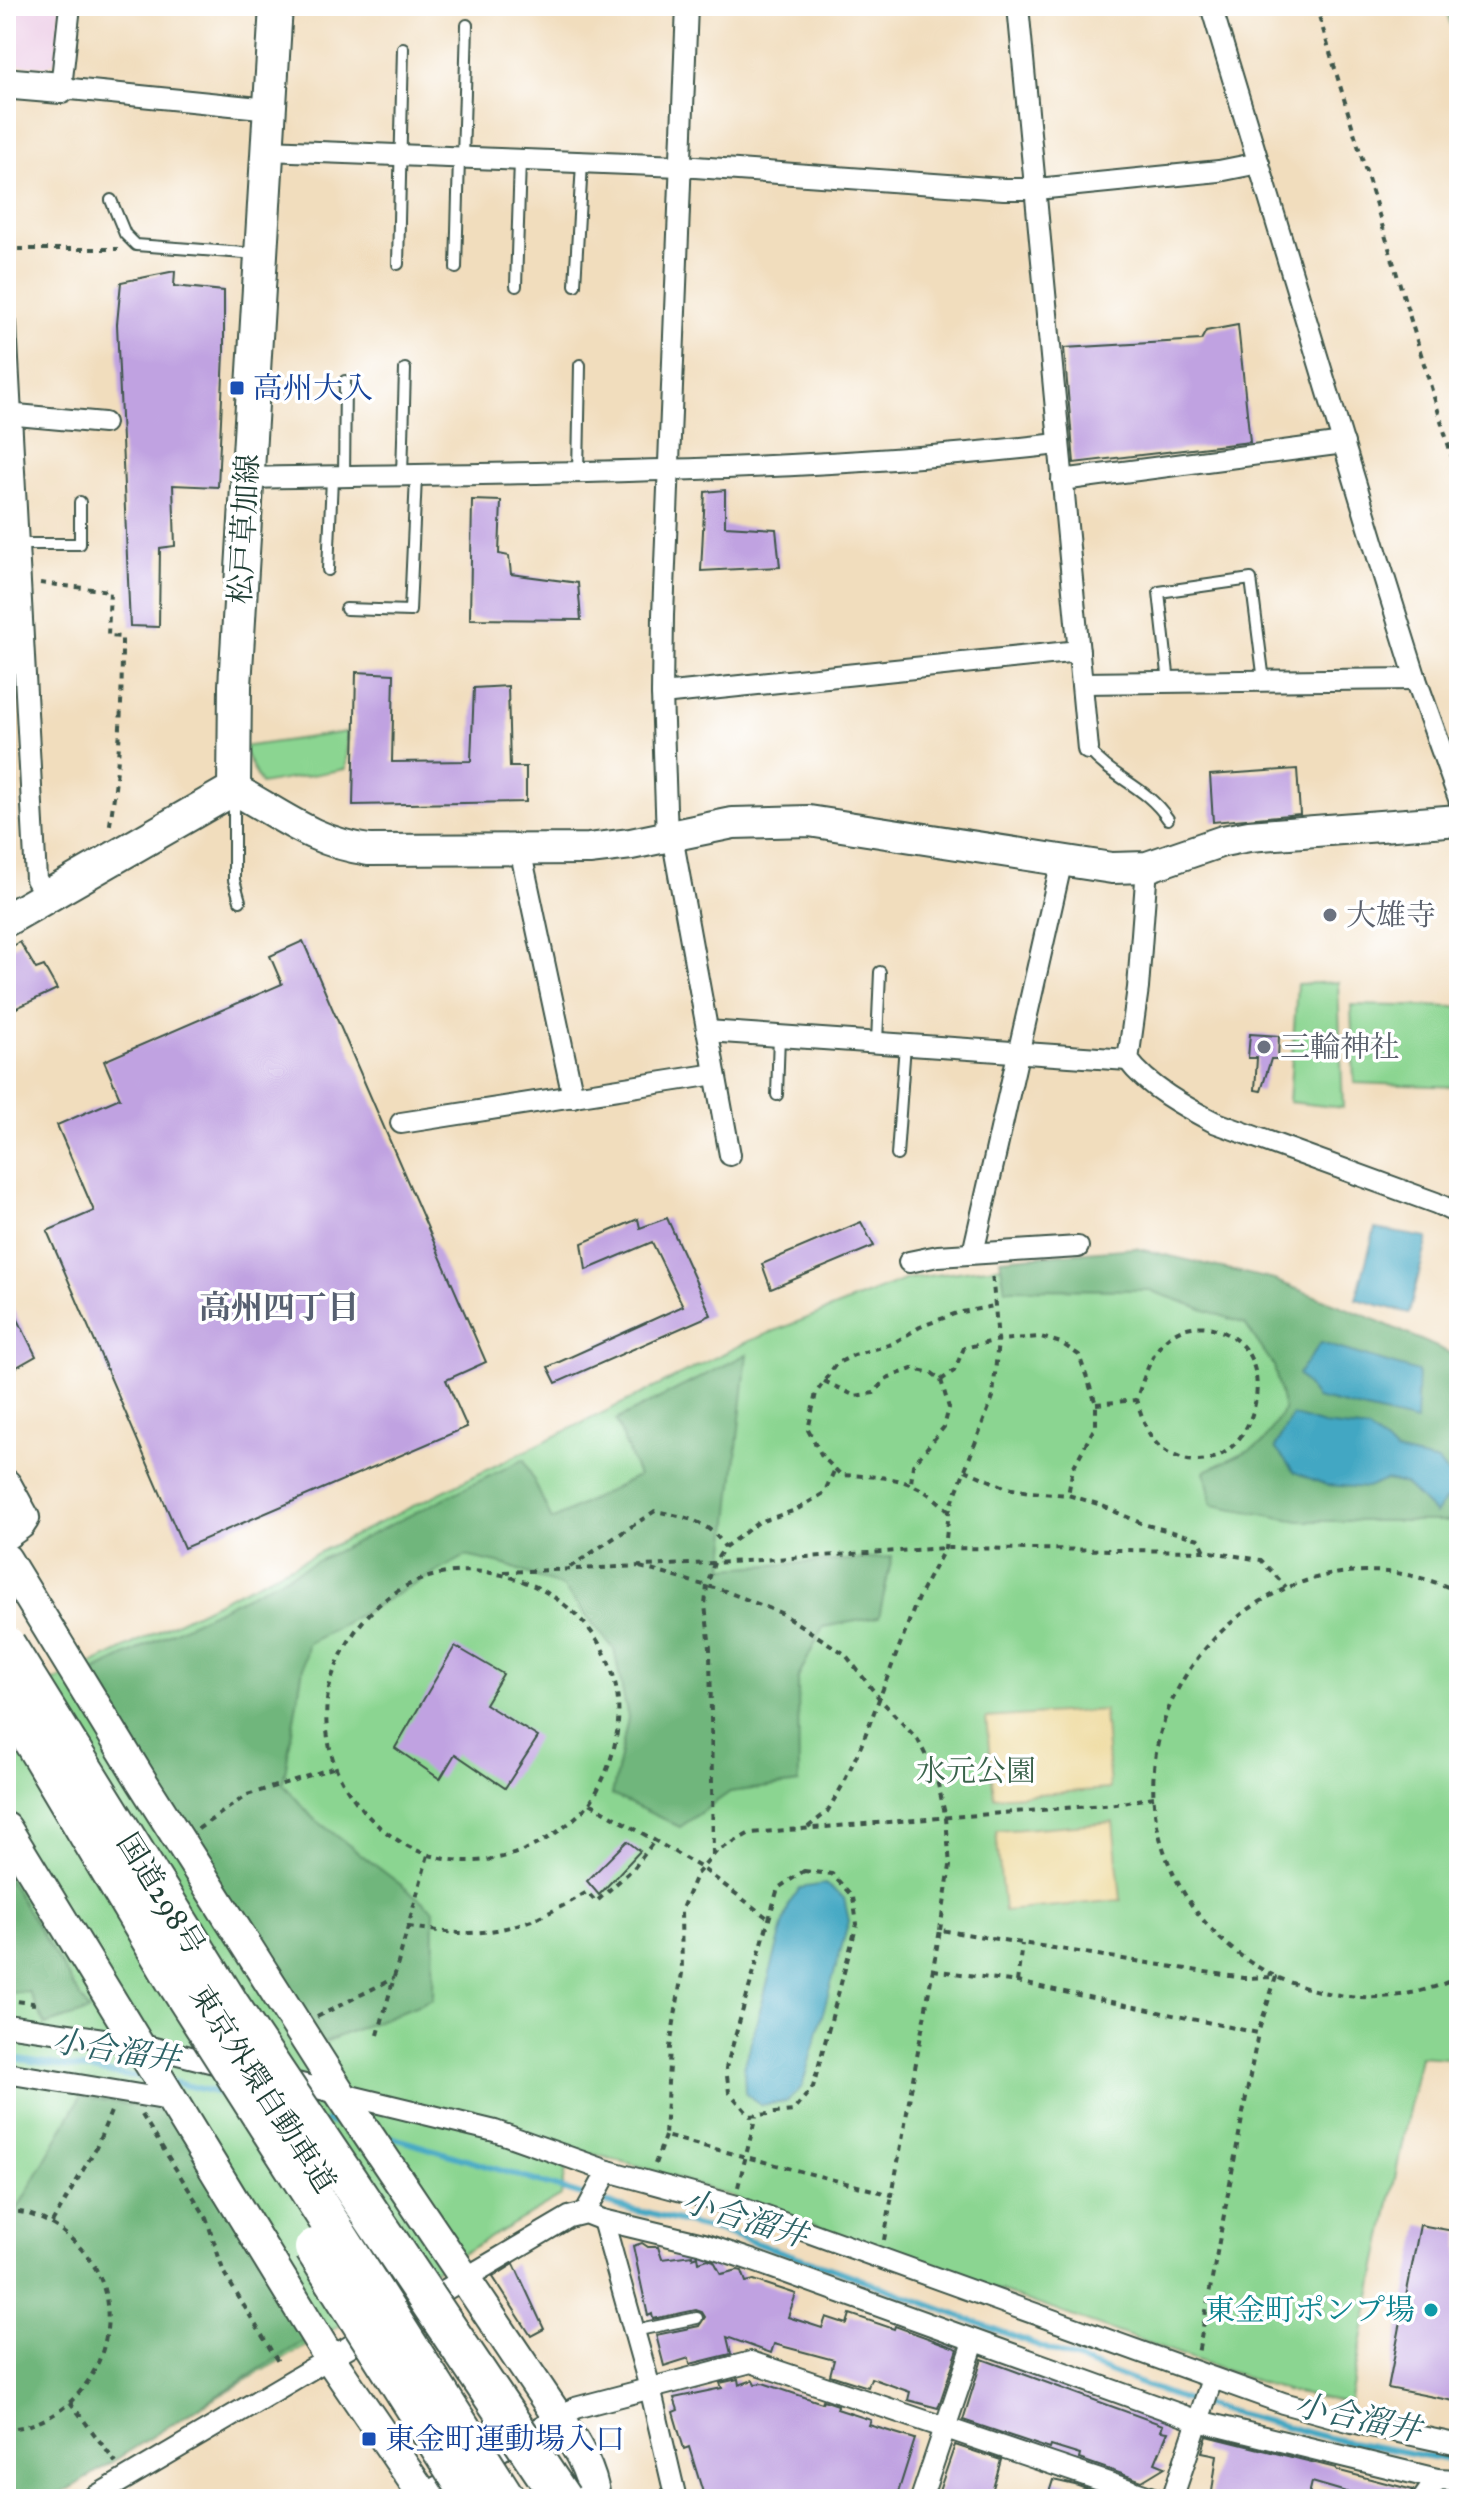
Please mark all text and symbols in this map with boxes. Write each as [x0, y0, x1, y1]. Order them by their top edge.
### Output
place label: 高州大入 [253, 370, 373, 406]
marker: 高州大入 [228, 379, 246, 397]
street label: 松戸草加線 [222, 453, 266, 605]
place label: 大雄寺 [1346, 897, 1436, 933]
marker: 大雄寺 [1321, 906, 1339, 924]
place label: 三輪神社 [1280, 1029, 1400, 1065]
marker: 三輪神社 [1255, 1038, 1273, 1056]
district label: 高州四丁目 [199, 1288, 359, 1327]
park label: 水元公園 [916, 1753, 1036, 1789]
street label: 国道298号 [109, 1826, 213, 1962]
street label: 東京外環自動車道 [183, 1979, 343, 2199]
water label: 小合溜井 [50, 2021, 185, 2080]
water label: 小合溜井 [678, 2181, 815, 2257]
place label: 東金町ポンプ場 [1205, 2292, 1415, 2328]
marker: 東金町ポンプ場 [1422, 2301, 1440, 2319]
water label: 小合溜井 [1291, 2385, 1427, 2450]
place label: 東金町運動場入口 [385, 2421, 625, 2457]
marker: 東金町運動場入口 [360, 2430, 378, 2448]

